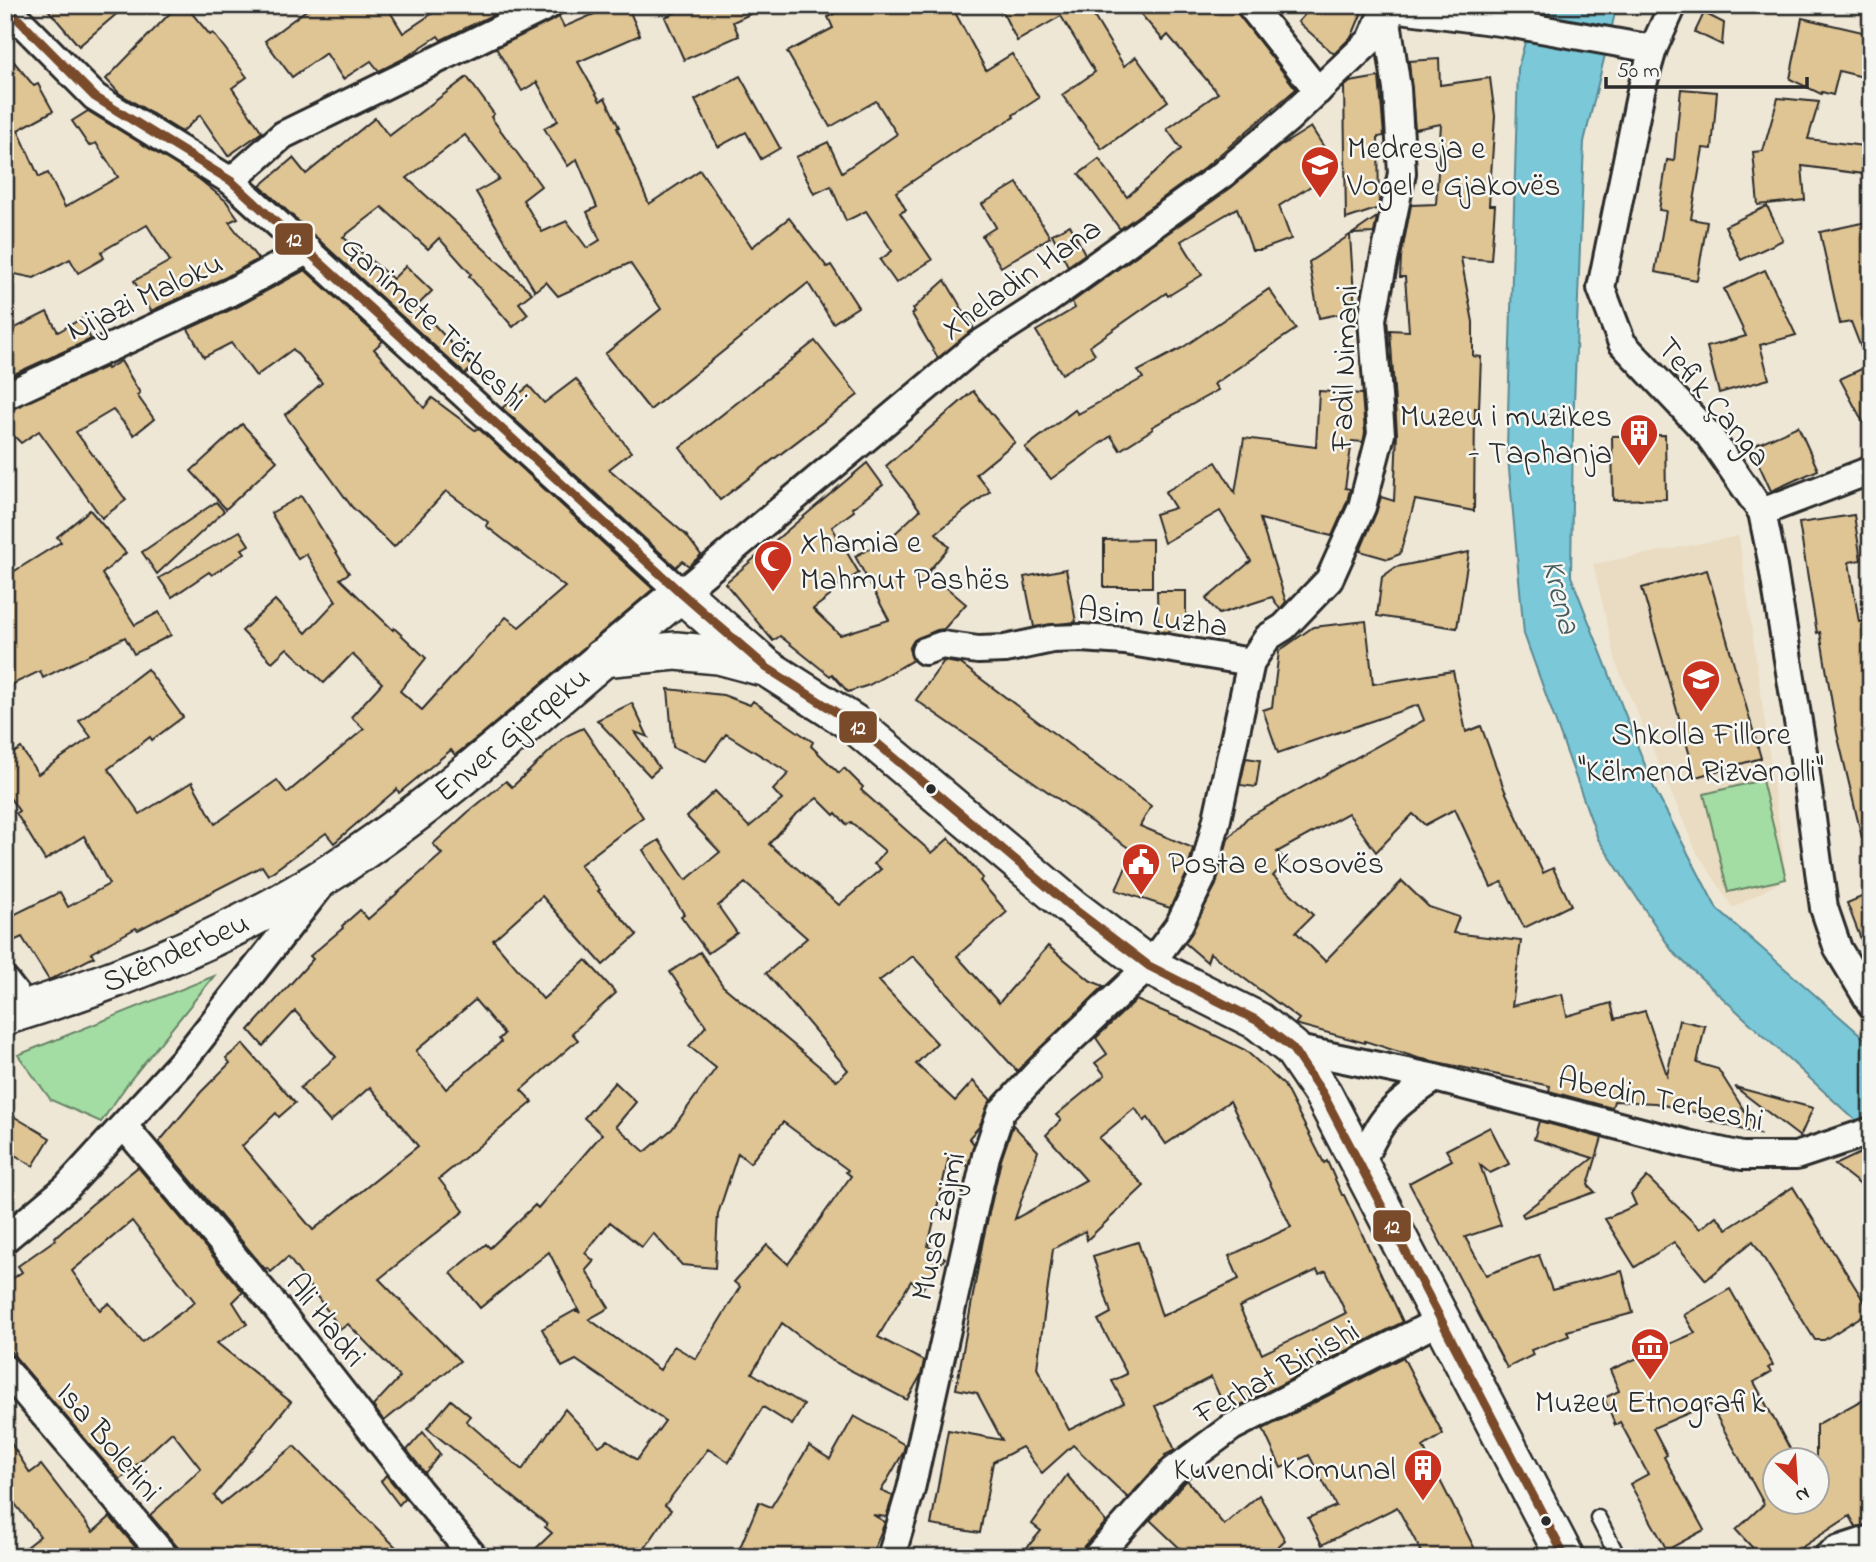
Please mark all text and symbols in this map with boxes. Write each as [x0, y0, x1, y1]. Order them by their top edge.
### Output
scale bar [1606, 46, 1808, 90]
text: 50 m [1617, 57, 1660, 87]
place label: Medresja e Vogel e Gjakovës [1346, 127, 1561, 211]
school or university icon: Medresja e Vogel e Gjakovës [1299, 144, 1341, 199]
street label: Xheladin Hana [932, 207, 1112, 353]
line badge: 12 [274, 222, 314, 256]
street label: Ganimete Tërbeshi [328, 225, 537, 424]
text: 12 [286, 228, 302, 255]
street label: Nijazi Maloku [59, 241, 232, 355]
street label: Fadil Nimani [1320, 284, 1373, 453]
street label: Tefik Çanga [1644, 328, 1781, 479]
place label: Muzeu i muzikes - Taphanja [1400, 395, 1612, 479]
building icon: Muzeu i muzikes - Taphanja [1618, 412, 1660, 467]
place label: Xhamia e Mahmut Pashës [800, 521, 1010, 605]
mosque icon: Xhamia e Mahmut Pashës [752, 538, 794, 593]
water label: Krena [1527, 555, 1592, 640]
street label: Asim Luzha [1075, 587, 1230, 652]
street label: Enver Gjerqeku [425, 656, 602, 815]
school or university icon: Shkolla Fillore "Këlmend Rizvanolli" [1680, 658, 1722, 713]
line badge: 12 [838, 710, 878, 744]
place label: Shkolla Fillore "Këlmend Rizvanolli" [1578, 713, 1824, 797]
text: 12 [850, 716, 866, 743]
unlabelled marker [924, 782, 938, 796]
public building icon: Posta e Kosovës [1120, 841, 1162, 896]
place label: Posta e Kosovës [1168, 842, 1384, 889]
street label: Skënderbeu [95, 901, 257, 1007]
street label: Abedin Terbeshi [1553, 1057, 1768, 1146]
street label: Musa Zajmi [900, 1148, 980, 1306]
line badge: 12 [1372, 1209, 1412, 1243]
text: 12 [1384, 1215, 1400, 1242]
street label: Ali Hadri [272, 1264, 376, 1378]
street label: Ferhat Binishi [1186, 1309, 1369, 1439]
museum icon: Muzeu Etnografik [1629, 1326, 1671, 1381]
street label: Isa Boletini [43, 1373, 172, 1514]
place label: Muzeu Etnografik [1535, 1381, 1766, 1428]
north arrow [1760, 1446, 1830, 1516]
building icon: Kuvendi Komunal [1402, 1447, 1444, 1502]
place label: Kuvendi Komunal [1173, 1448, 1396, 1495]
text: N [1790, 1479, 1814, 1509]
unlabelled marker [1539, 1514, 1553, 1528]

